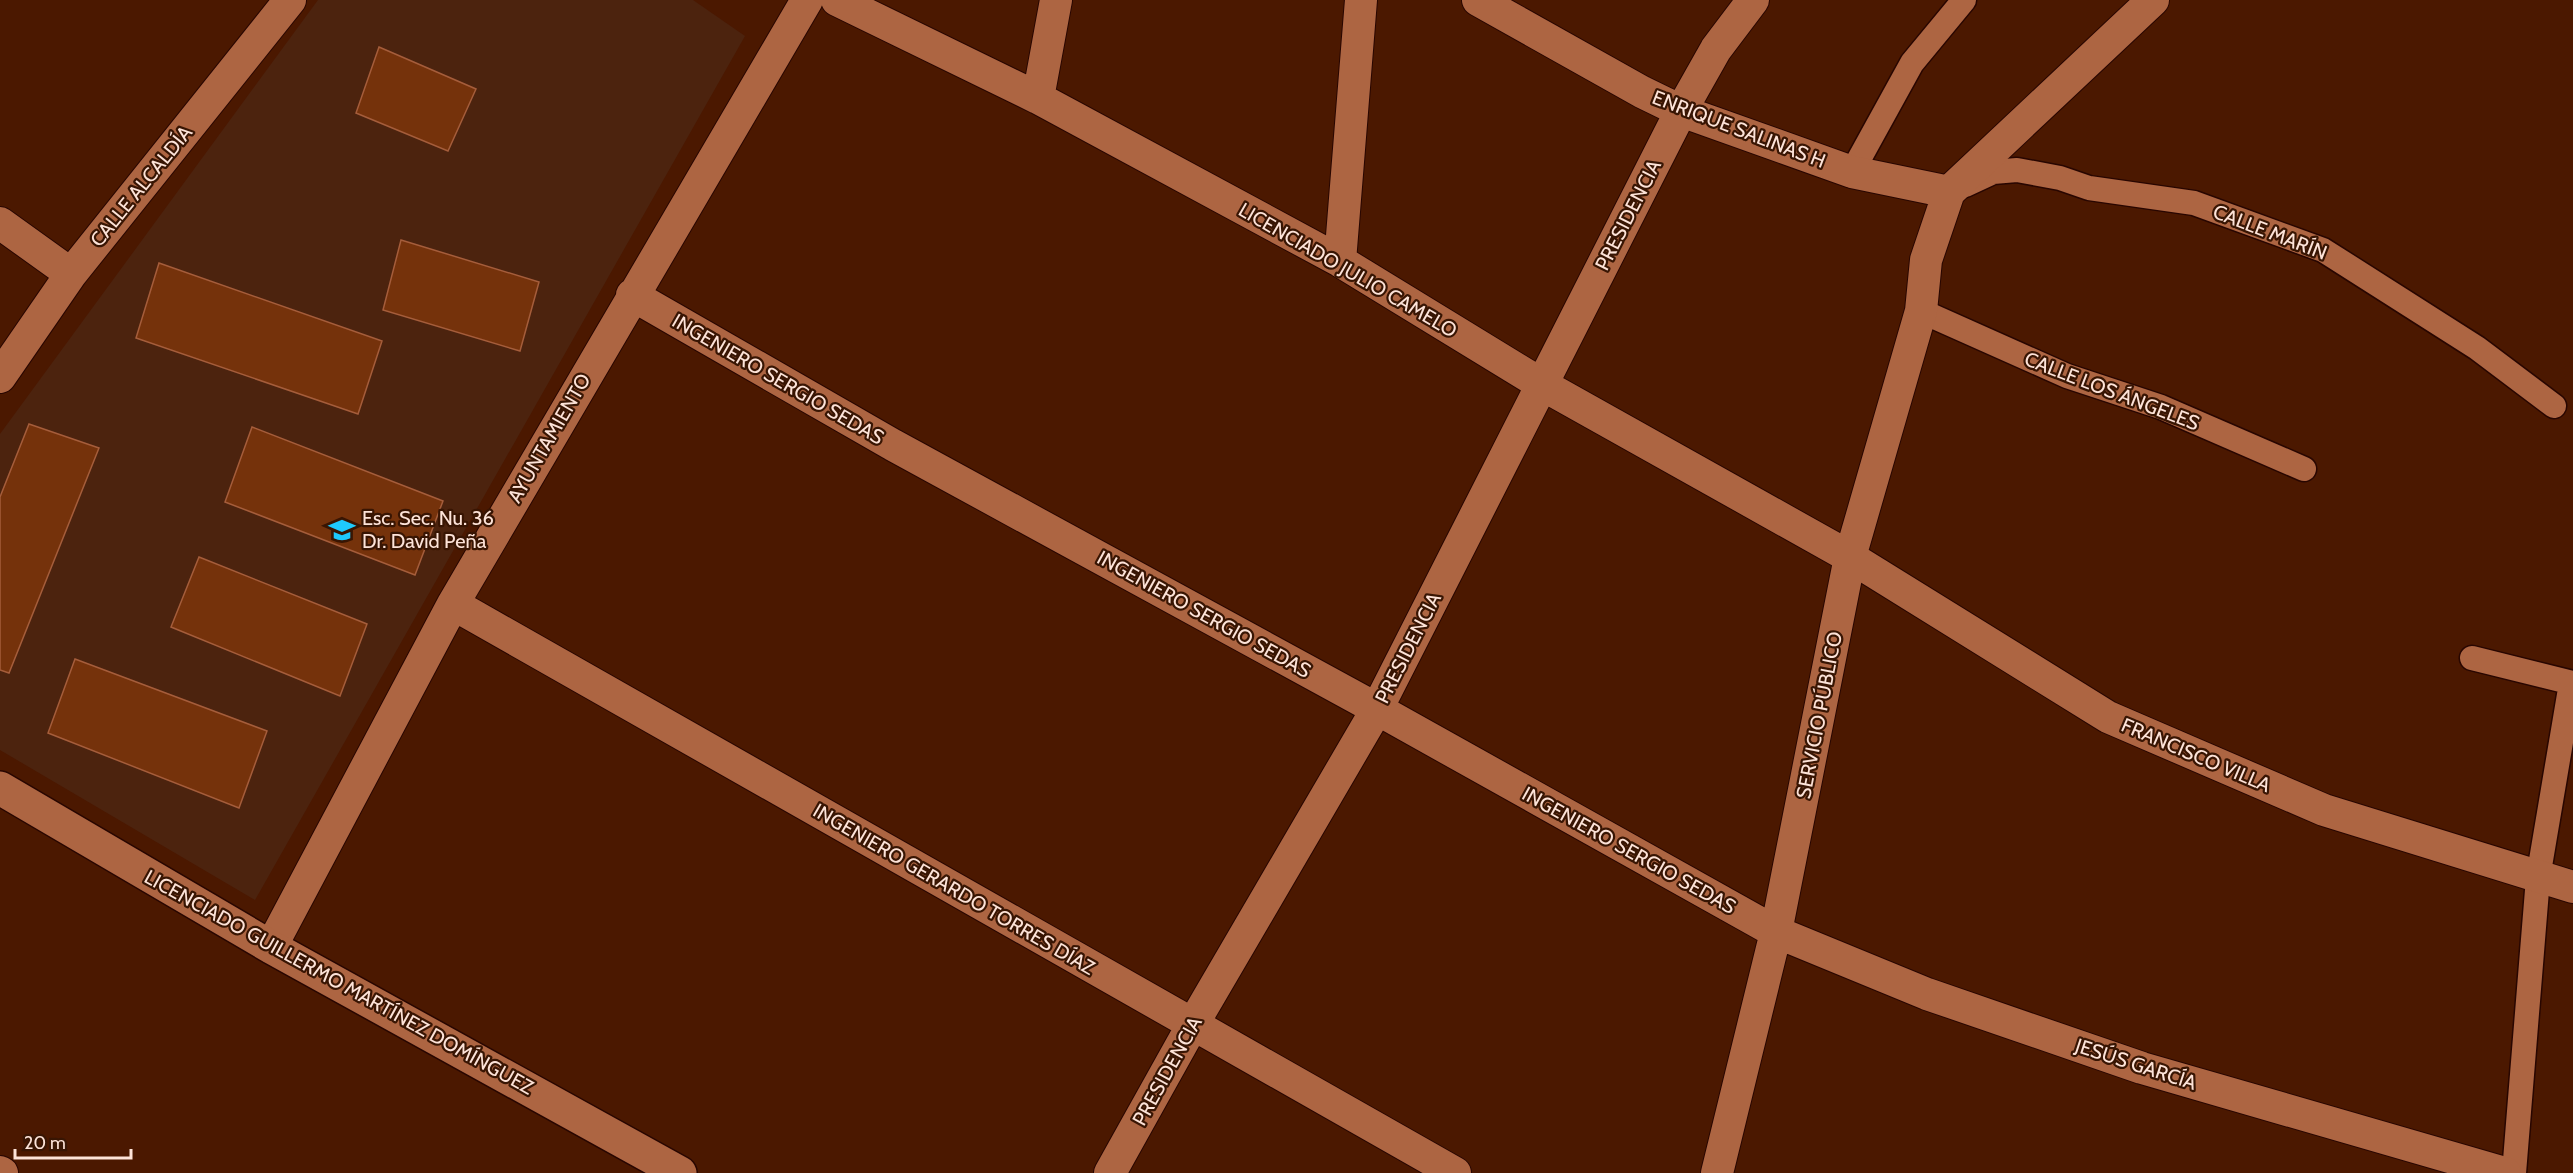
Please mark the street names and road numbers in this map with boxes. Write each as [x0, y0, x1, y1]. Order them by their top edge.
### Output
street label: ENRIQUE SALINAS H [1649, 85, 1829, 173]
street label: CALLE ALCALDÍA [85, 120, 198, 251]
street label: PRESIDENCIA [1590, 155, 1666, 274]
street label: LICENCIADO JULIO CAMELO [1235, 198, 1461, 342]
street label: CALLE MARÍN [2210, 199, 2330, 265]
street label: INGENIERO SERGIO SEDAS [668, 309, 888, 450]
street label: CALLE LOS ÁNGELES [2021, 347, 2203, 435]
street label: AYUNTAMIENTO [502, 369, 596, 507]
street label: INGENIERO SERGIO SEDAS [1093, 545, 1315, 683]
street label: PRESIDENCIA [1370, 588, 1446, 707]
street label: SERVICIO PÚBLICO [1791, 629, 1847, 801]
street label: FRANCISCO VILLA [2118, 713, 2275, 797]
street label: INGENIERO SERGIO SEDAS [1518, 781, 1740, 919]
street label: INGENIERO GERARDO TORRES DÍAZ [809, 798, 1099, 980]
street label: LICENCIADO GUILLERMO MARTÍNEZ DOMÍNGUEZ [140, 865, 538, 1099]
street label: PRESIDENCIA [1127, 1012, 1207, 1130]
street label: JESÚS GARCÍA [2071, 1033, 2200, 1095]

